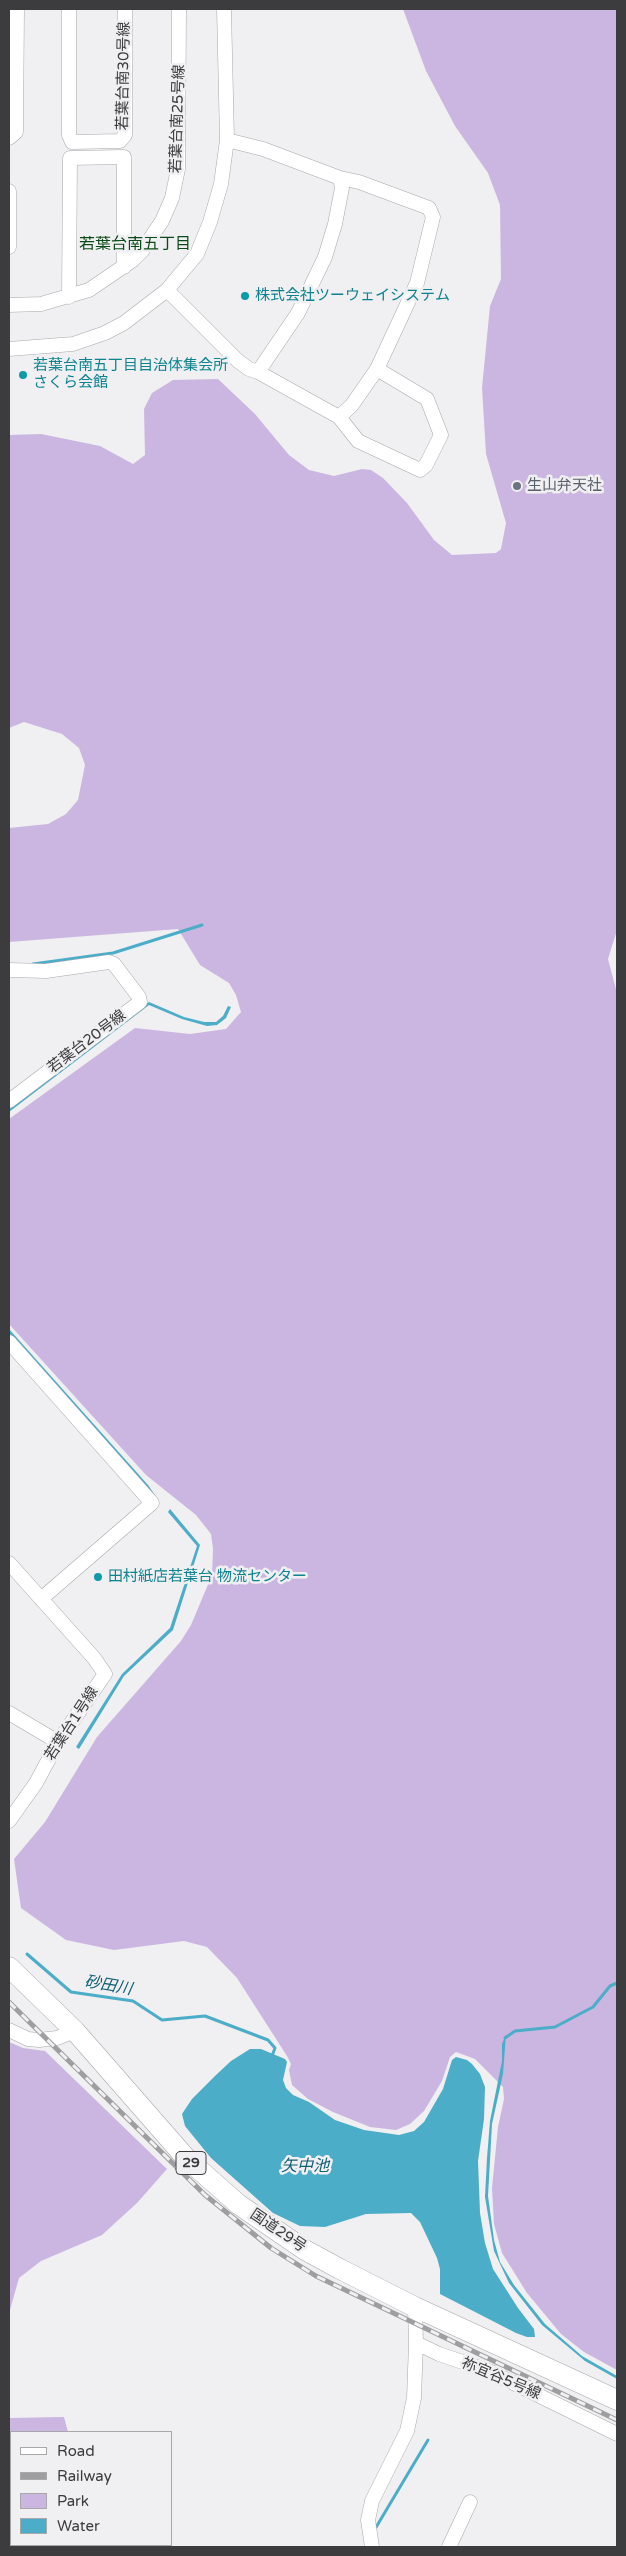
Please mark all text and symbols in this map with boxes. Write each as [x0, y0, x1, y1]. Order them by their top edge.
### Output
street label: 若葉台南30号線 [114, 21, 134, 131]
street label: 若葉台南25号線 [167, 64, 189, 174]
district label: 若葉台南五丁目 [79, 235, 191, 255]
place label: 株式会社ツーウェイシステム [255, 287, 450, 305]
marker: 株式会社ツーウェイシステム [239, 290, 251, 302]
place label: 若葉台南五丁目自治体集会所 さくら会館 [33, 357, 228, 392]
marker: 若葉台南五丁目自治体集会所 さくら会館 [17, 369, 29, 381]
place label: 生山弁天社 [527, 477, 602, 495]
marker: 生山弁天社 [511, 480, 523, 492]
street label: 若葉台20号線 [44, 1007, 130, 1077]
place label: 田村紙店若葉台 物流センター [108, 1568, 307, 1586]
marker: 田村紙店若葉台 物流センター [92, 1571, 104, 1583]
street label: 若葉台1号線 [41, 1684, 103, 1764]
water label: 砂田川 [83, 1972, 133, 2000]
road number: 29 [176, 2152, 206, 2174]
water label: 矢中池 [281, 2157, 329, 2177]
street label: 国道29号 [247, 2206, 309, 2256]
street label: 祢宜谷5号線 [459, 2354, 543, 2404]
legend [10, 2431, 172, 2546]
text: Road [57, 2442, 95, 2460]
text: Railway [57, 2467, 112, 2485]
text: Park [57, 2492, 89, 2510]
text: Water [57, 2517, 100, 2535]

